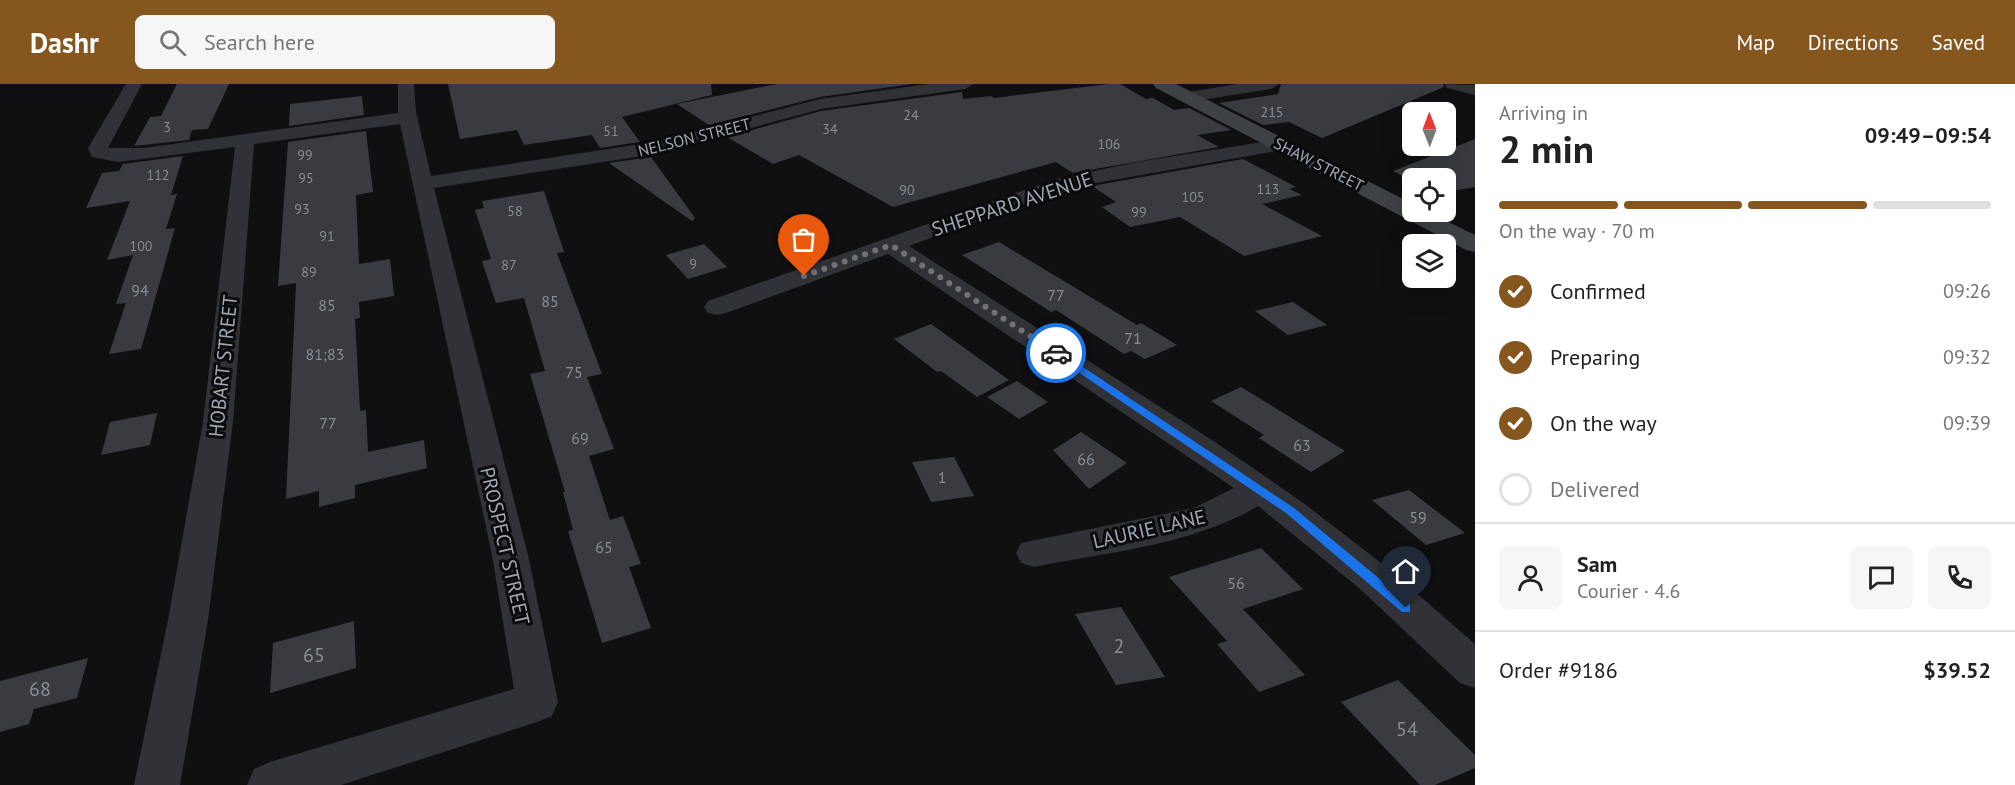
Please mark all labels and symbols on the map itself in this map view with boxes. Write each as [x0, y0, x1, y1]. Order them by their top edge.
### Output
north arrow [1402, 102, 1456, 156]
house number: 215 [1261, 103, 1283, 121]
house number: 24 [903, 106, 919, 124]
street label: NELSON STREET [636, 113, 752, 161]
house number: 3 [163, 118, 171, 136]
house number: 34 [822, 120, 838, 138]
house number: 51 [603, 122, 619, 140]
street label: SHAW STREET [1271, 133, 1367, 195]
house number: 106 [1098, 135, 1120, 153]
house number: 99 [297, 146, 313, 164]
house number: 112 [147, 166, 169, 184]
street label: SHEPPARD AVENUE [928, 166, 1096, 242]
house number: 95 [298, 169, 314, 187]
house number: 113 [1257, 180, 1279, 198]
house number: 90 [899, 181, 915, 199]
house number: 105 [1182, 188, 1204, 206]
house number: 93 [294, 200, 310, 218]
house number: 58 [507, 202, 523, 220]
house number: 99 [1131, 203, 1147, 221]
pin [778, 214, 829, 276]
house number: 91 [319, 227, 335, 245]
house number: 100 [130, 237, 153, 255]
house number: 9 [689, 255, 697, 273]
house number: 87 [501, 256, 517, 274]
house number: 89 [301, 263, 317, 281]
house number: 94 [131, 280, 149, 300]
house number: 77 [1047, 285, 1065, 305]
house number: 85 [541, 291, 559, 311]
street label: HOBART STREET [203, 294, 243, 438]
house number: 85 [318, 295, 336, 315]
courier [1026, 323, 1086, 383]
house number: 71 [1124, 328, 1142, 348]
house number: 81;83 [306, 344, 344, 364]
house number: 75 [565, 362, 583, 382]
house number: 77 [319, 413, 337, 433]
house number: 69 [571, 428, 589, 448]
house number: 63 [1293, 435, 1311, 455]
house number: 66 [1077, 449, 1095, 469]
street label: PROSPECT STREET [474, 465, 536, 627]
house number: 1 [938, 467, 946, 487]
street label: LAURIE LANE [1090, 503, 1208, 555]
house number: 59 [1409, 507, 1427, 527]
house number: 65 [595, 537, 613, 557]
pin [1380, 546, 1431, 608]
house number: 56 [1227, 573, 1245, 593]
house number: 2 [1114, 633, 1124, 659]
house number: 65 [303, 642, 325, 668]
house number: 68 [29, 676, 51, 702]
house number: 54 [1396, 716, 1418, 742]

